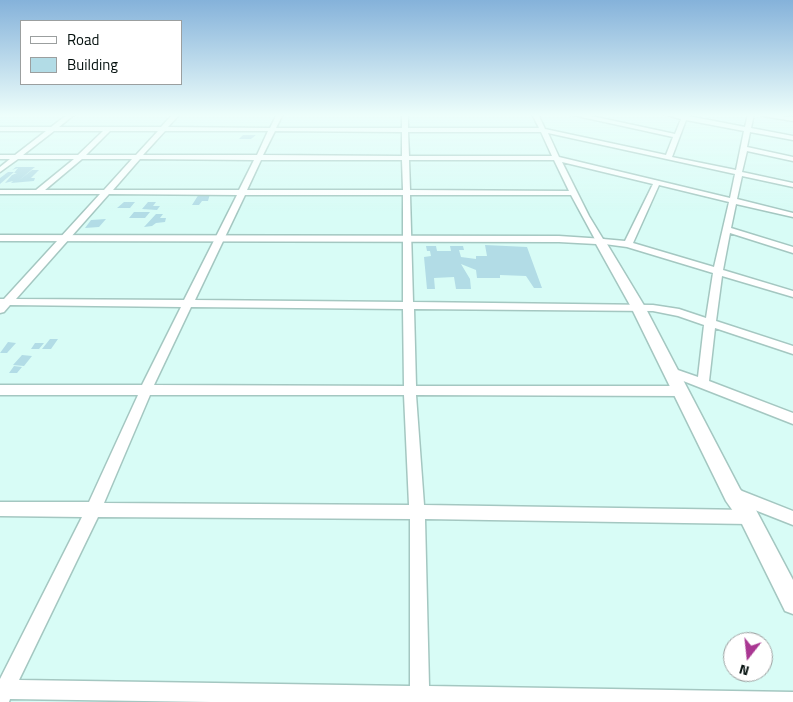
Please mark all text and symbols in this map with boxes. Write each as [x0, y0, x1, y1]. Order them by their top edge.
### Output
legend [20, 20, 182, 85]
text: Road [67, 28, 99, 51]
text: Building [67, 53, 118, 76]
north arrow [723, 632, 773, 682]
text: N [736, 660, 752, 682]

